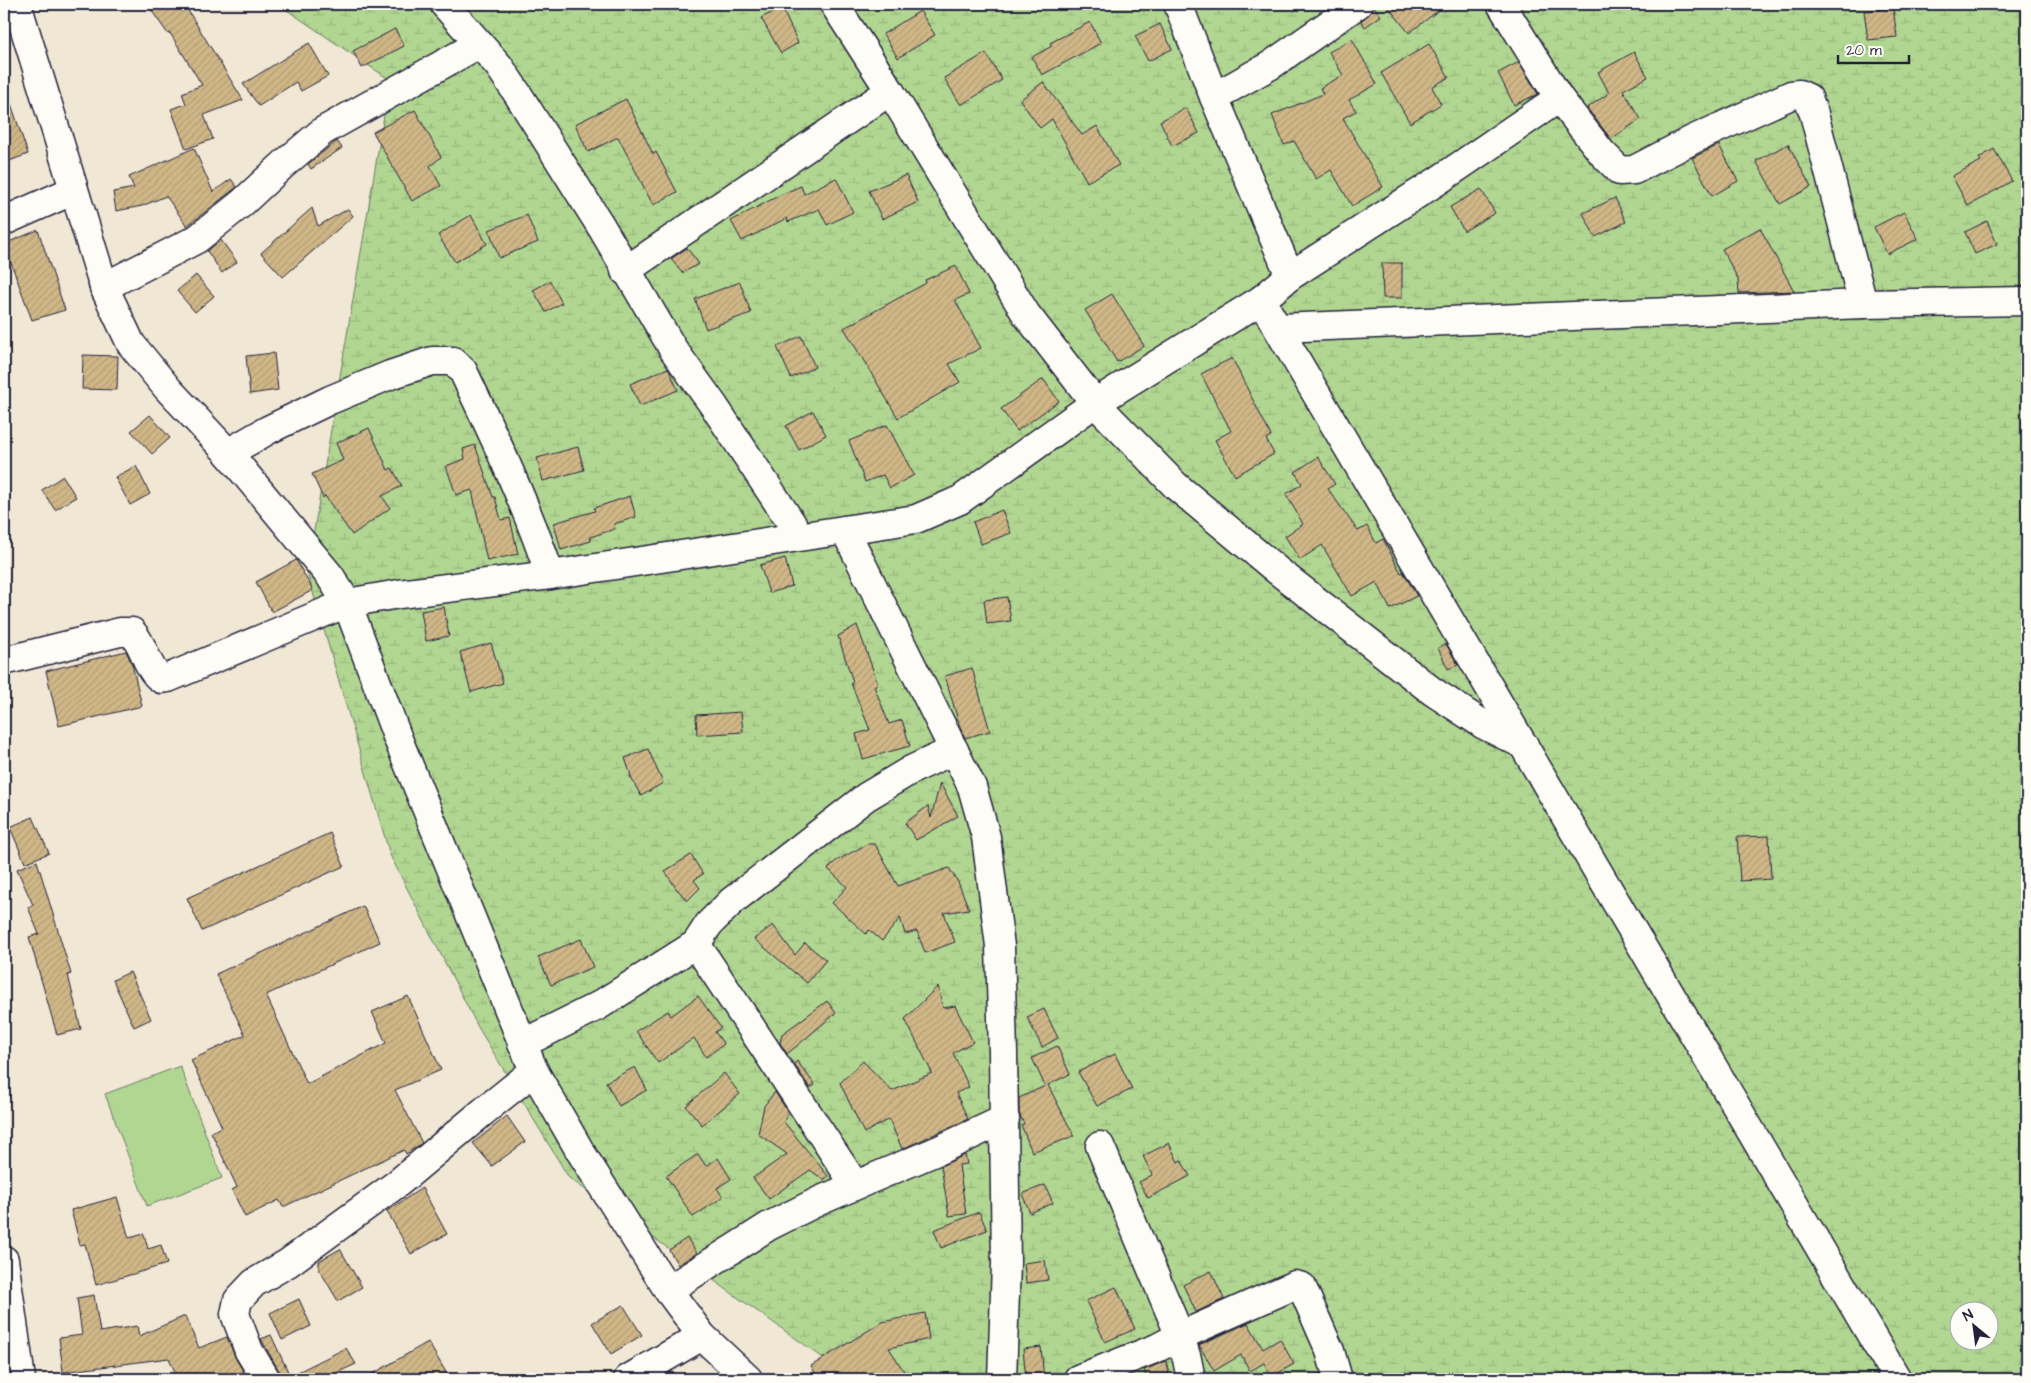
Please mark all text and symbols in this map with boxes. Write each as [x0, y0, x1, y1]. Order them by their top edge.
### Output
scale bar [1838, 32, 1910, 64]
text: 20 m [1846, 40, 1882, 61]
north arrow [1948, 1300, 1998, 1350]
text: N [1959, 1305, 1977, 1326]

